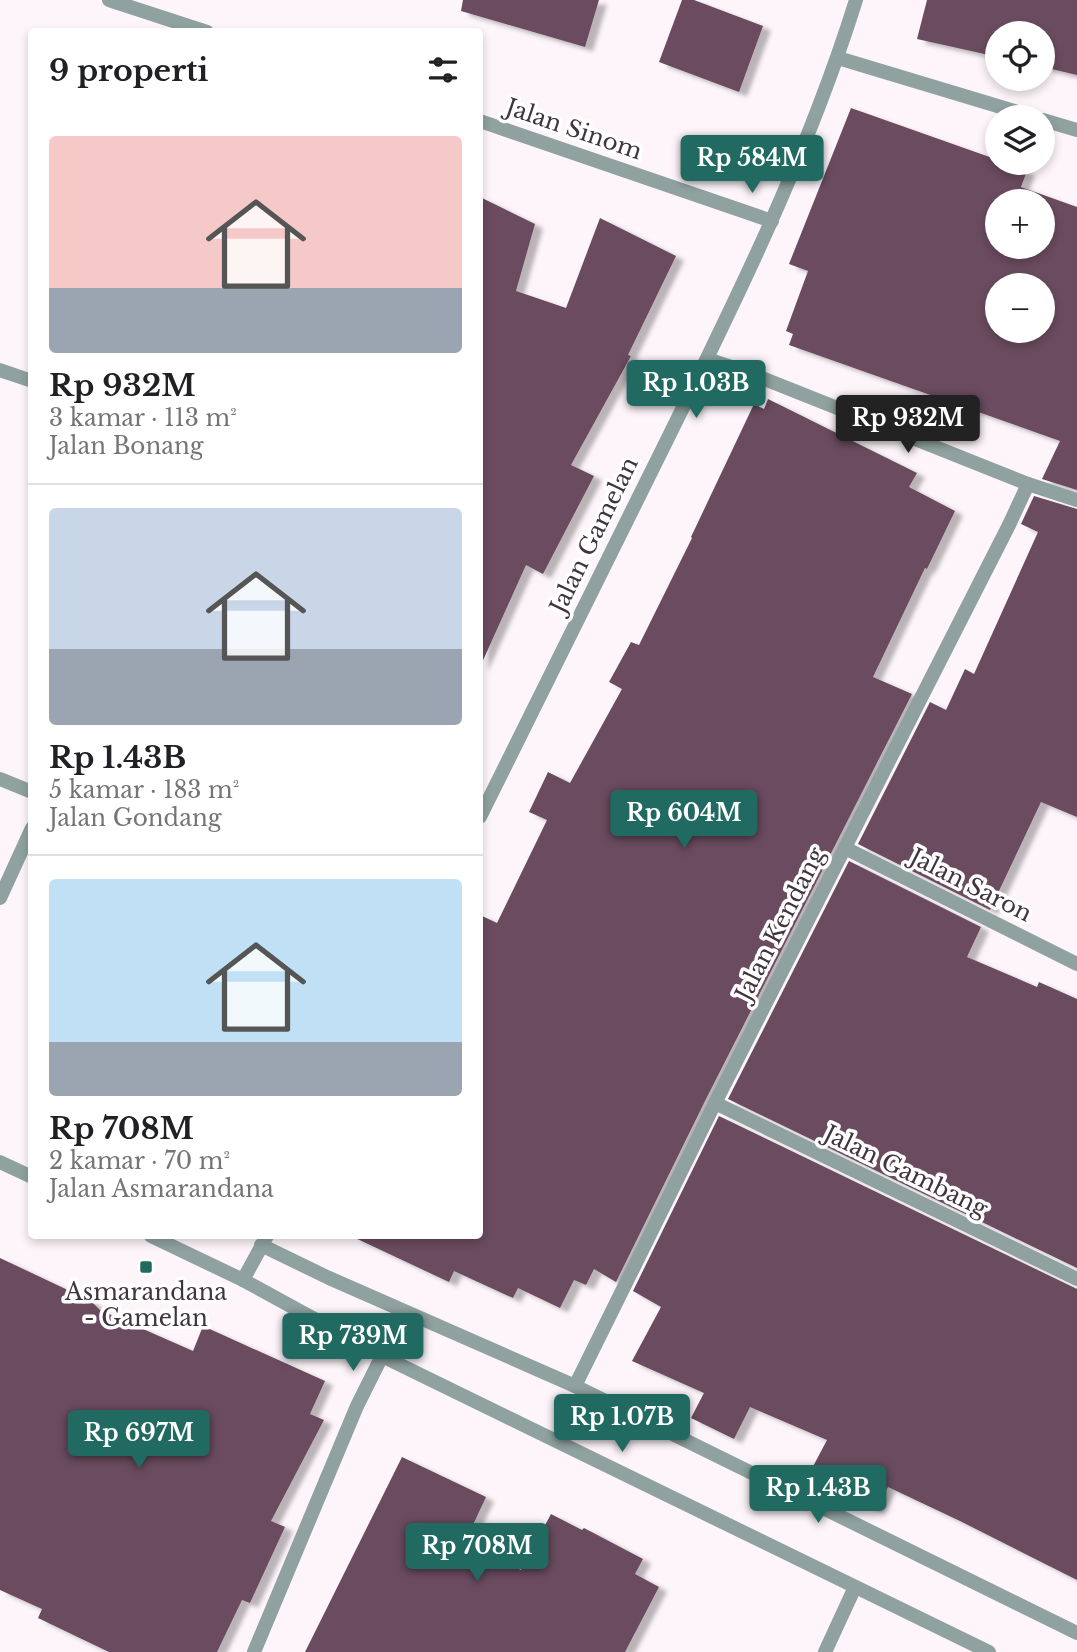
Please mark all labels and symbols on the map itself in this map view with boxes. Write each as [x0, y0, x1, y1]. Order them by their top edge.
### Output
street label: Jalan Sinom [499, 92, 646, 165]
pin: Rp 584M [687, 136, 817, 195]
pin: Rp 1.03B [624, 360, 768, 420]
pin: Rp 932M [843, 396, 973, 455]
street label: Jalan Gamelan [543, 452, 644, 620]
pin: Rp 604M [619, 790, 749, 850]
street label: Jalan Saron [903, 841, 1037, 928]
street label: Jalan Kendang [728, 843, 831, 1008]
street label: Jalan Gambang [817, 1118, 993, 1223]
marker: Asmarandana - Gamelan [138, 1259, 154, 1275]
place label: Asmarandana - Gamelan [64, 1278, 227, 1332]
pin: Rp 739M [288, 1314, 418, 1373]
pin: Rp 1.07B [550, 1394, 694, 1454]
pin: Rp 697M [74, 1410, 204, 1470]
pin: Rp 1.43B [746, 1466, 890, 1525]
pin: Rp 708M [412, 1524, 542, 1583]

